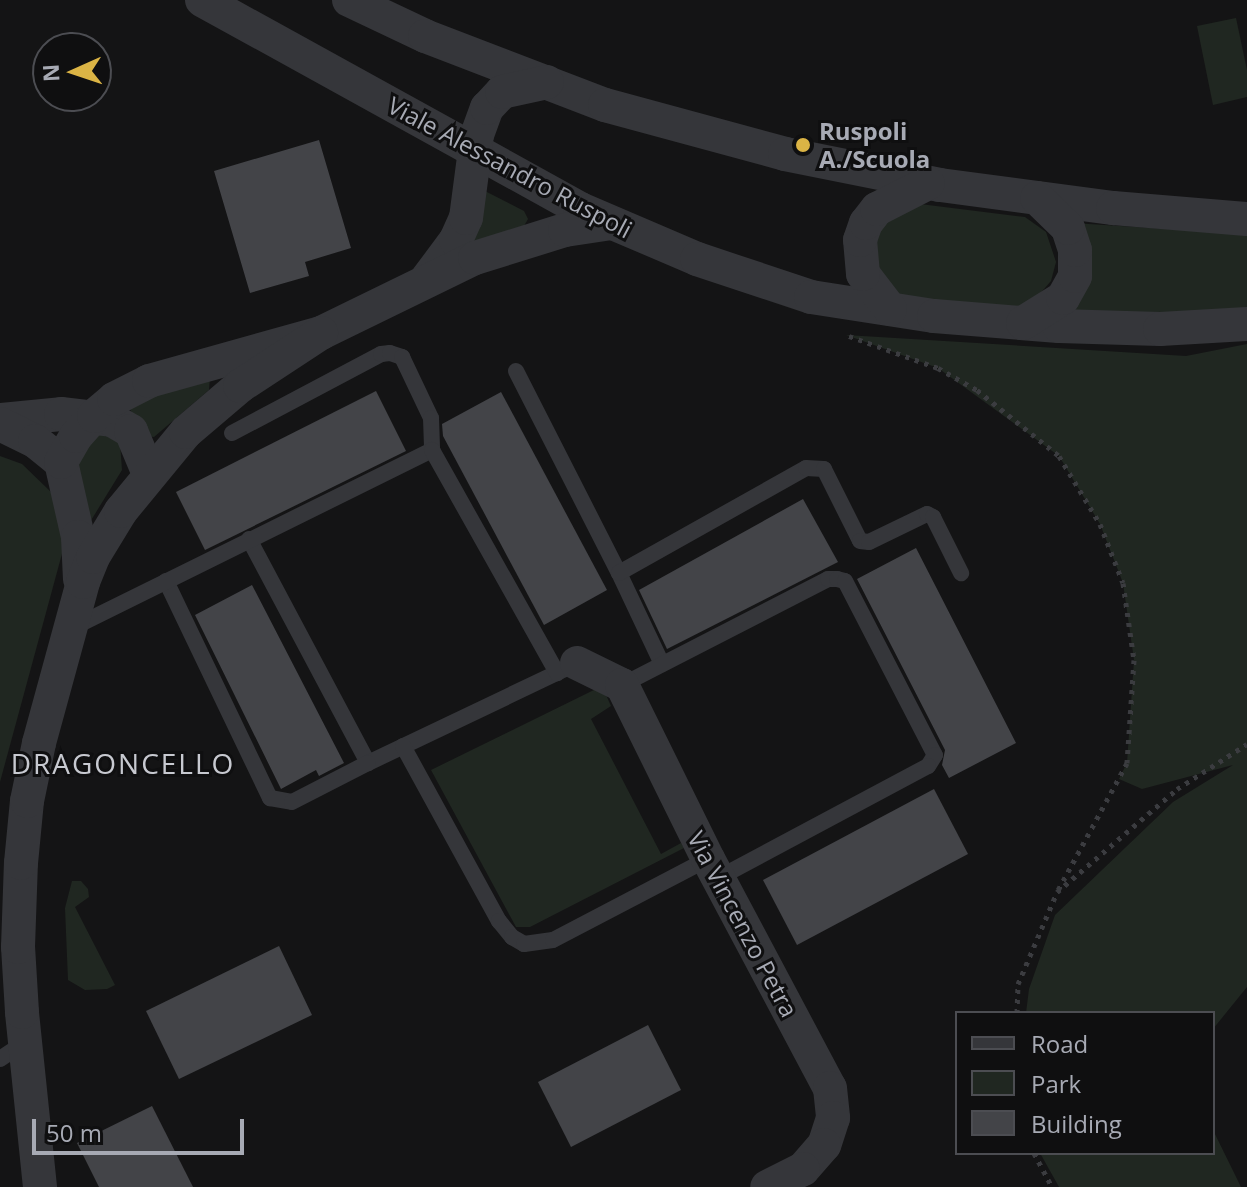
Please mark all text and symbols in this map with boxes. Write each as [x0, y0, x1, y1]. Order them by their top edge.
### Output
north arrow [32, 32, 112, 112]
text: N [35, 63, 65, 83]
street label: Viale Alessandro Ruspoli [383, 90, 637, 244]
place label: Ruspoli A./Scuola [819, 117, 930, 173]
marker: Ruspoli A./Scuola [794, 136, 812, 154]
district label: DRAGONCELLO [11, 746, 235, 780]
street label: Via Vincenzo Petra [682, 826, 804, 1022]
legend [955, 1011, 1215, 1155]
text: Road [1031, 1027, 1088, 1060]
text: Park [1031, 1067, 1081, 1100]
scale bar [36, 1103, 248, 1153]
text: Building [1031, 1107, 1122, 1140]
text: 50 m [46, 1116, 102, 1149]

